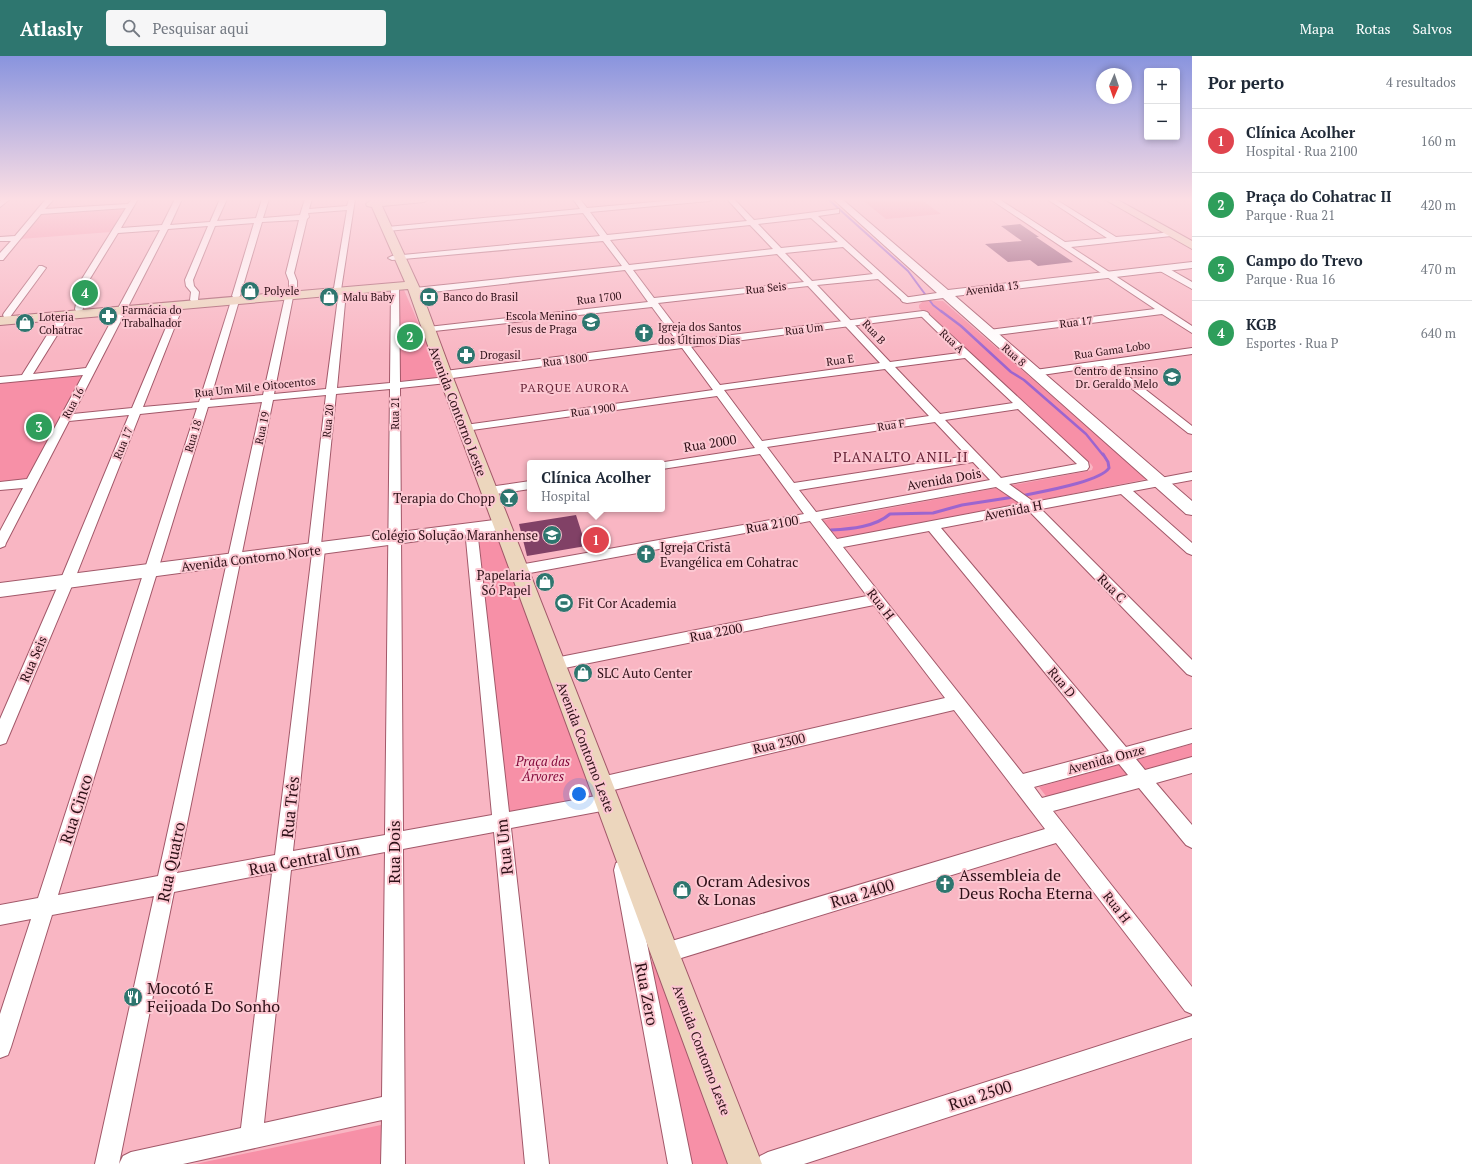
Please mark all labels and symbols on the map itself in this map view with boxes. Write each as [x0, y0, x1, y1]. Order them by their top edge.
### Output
north arrow [1096, 68, 1132, 104]
pin: 4 [72, 278, 98, 308]
street label: Avenida 13 [965, 278, 1020, 298]
street label: Rua Seis [745, 279, 787, 297]
shop icon: Polyele [239, 280, 261, 302]
place label: Polyele [264, 284, 300, 298]
shop icon: Malu Baby [318, 286, 340, 308]
bank icon: Banco do Brasil [418, 286, 440, 308]
street label: Rua 1700 [576, 288, 622, 308]
place label: Malu Baby [343, 290, 395, 304]
place label: Banco do Brasil [443, 290, 518, 304]
place label: Farmácia do Trabalhador [122, 303, 182, 330]
pharmacy icon: Farmácia do Trabalhador [97, 305, 119, 327]
place label: Escola Menino Jesus de Praga [506, 309, 577, 336]
place label: Loteria Cohatrac [39, 310, 83, 337]
school or university icon: Escola Menino Jesus de Praga [580, 311, 602, 333]
shop icon: Loteria Cohatrac [14, 312, 36, 334]
street label: Rua 17 [1059, 313, 1093, 331]
street label: Rua B [859, 317, 889, 347]
place label: Igreja dos Santos dos Últimos Dias [658, 320, 742, 347]
street label: Rua Um [784, 320, 824, 338]
pin: 2 [397, 322, 423, 352]
church icon: Igreja dos Santos dos Últimos Dias [633, 322, 655, 344]
street label: Rua A [937, 326, 968, 356]
street label: Rua Gama Lobo [1073, 338, 1151, 362]
street label: Rua 8 [999, 341, 1029, 369]
street label: Avenida Contorno Leste [425, 343, 491, 479]
pharmacy icon: Drogasil [455, 344, 477, 366]
place label: Drogasil [480, 348, 521, 362]
street label: Rua 1800 [542, 350, 588, 370]
street label: Rua E [825, 351, 855, 369]
place label: Centro de Ensino Dr. Geraldo Melo [1074, 364, 1158, 391]
school or university icon: Centro de Ensino Dr. Geraldo Melo [1161, 366, 1183, 388]
street label: Rua Um Mil e Oitocentos [194, 374, 316, 400]
district label: PARQUE AURORA [520, 380, 630, 395]
street label: Rua 16 [59, 385, 87, 421]
street label: Rua 21 [388, 396, 402, 430]
street label: Rua 1900 [570, 400, 616, 420]
street label: Rua 20 [319, 404, 337, 438]
street label: Rua 19 [252, 410, 272, 446]
pin: 3 [26, 412, 52, 442]
street label: Rua F [876, 416, 906, 434]
street label: Rua 18 [181, 418, 205, 454]
street label: Rua 17 [110, 425, 136, 461]
street label: Rua 2000 [682, 430, 738, 456]
district label: PLANALTO ANIL II [833, 447, 969, 466]
street label: Avenida Dois [905, 464, 983, 494]
bar icon: Terapia do Chopp [498, 487, 520, 509]
place label: Terapia do Chopp [393, 489, 495, 507]
street label: Avenida H [982, 495, 1044, 524]
street label: Rua 2100 [744, 511, 800, 537]
school or university icon: Colégio Solução Maranhense [541, 524, 563, 546]
pin: 1 [583, 525, 609, 555]
place label: Colégio Solução Maranhense [372, 526, 538, 544]
place label: Igreja Cristã Evangélica em Cohatrac [660, 538, 798, 571]
street label: Avenida Contorno Norte [180, 541, 322, 575]
church icon: Igreja Cristã Evangélica em Cohatrac [635, 543, 657, 565]
place label: Papelaria Só Papel [477, 566, 531, 599]
street label: Rua C [1094, 570, 1130, 606]
shop icon: Papelaria Só Papel [534, 571, 556, 593]
street label: Rua H [863, 585, 899, 624]
sports icon: Fit Cor Academia [553, 592, 575, 614]
place label: Fit Cor Academia [578, 594, 677, 612]
street label: Rua 2200 [688, 618, 744, 646]
street label: Rua Seis [15, 633, 51, 685]
shop icon: SLC Auto Center [572, 662, 594, 684]
street label: Rua D [1044, 663, 1080, 701]
place label: SLC Auto Center [597, 664, 692, 682]
street label: Avenida Contorno Leste [553, 679, 619, 815]
street label: Rua 2300 [751, 728, 807, 758]
street label: Avenida Onze [1065, 740, 1147, 778]
park label: Praça das Árvores [515, 752, 571, 785]
street label: Rua Cinco [54, 771, 98, 847]
street label: Rua Três [276, 775, 304, 839]
your location [569, 784, 589, 804]
street label: Rua Um [490, 818, 518, 876]
street label: Rua Quatro [152, 820, 190, 904]
street label: Rua Dois [383, 820, 405, 884]
street label: Rua Central Um [247, 837, 361, 881]
place label: Assembleia de Deus Rocha Eterna [959, 864, 1093, 904]
place label: Ocram Adesivos & Lonas [696, 870, 810, 910]
street label: Rua 2400 [827, 873, 897, 913]
church icon: Assembleia de Deus Rocha Eterna [934, 873, 956, 895]
shop icon: Ocram Adesivos & Lonas [671, 879, 693, 901]
street label: Rua H [1099, 888, 1135, 927]
street label: Rua Zero [630, 961, 664, 1028]
place label: Mocotó E Feijoada Do Sonho [147, 977, 280, 1017]
street label: Avenida Contorno Leste [669, 982, 735, 1118]
restaurant icon: Mocotó E Feijoada Do Sonho [122, 986, 144, 1008]
street label: Rua 2500 [945, 1074, 1015, 1116]

